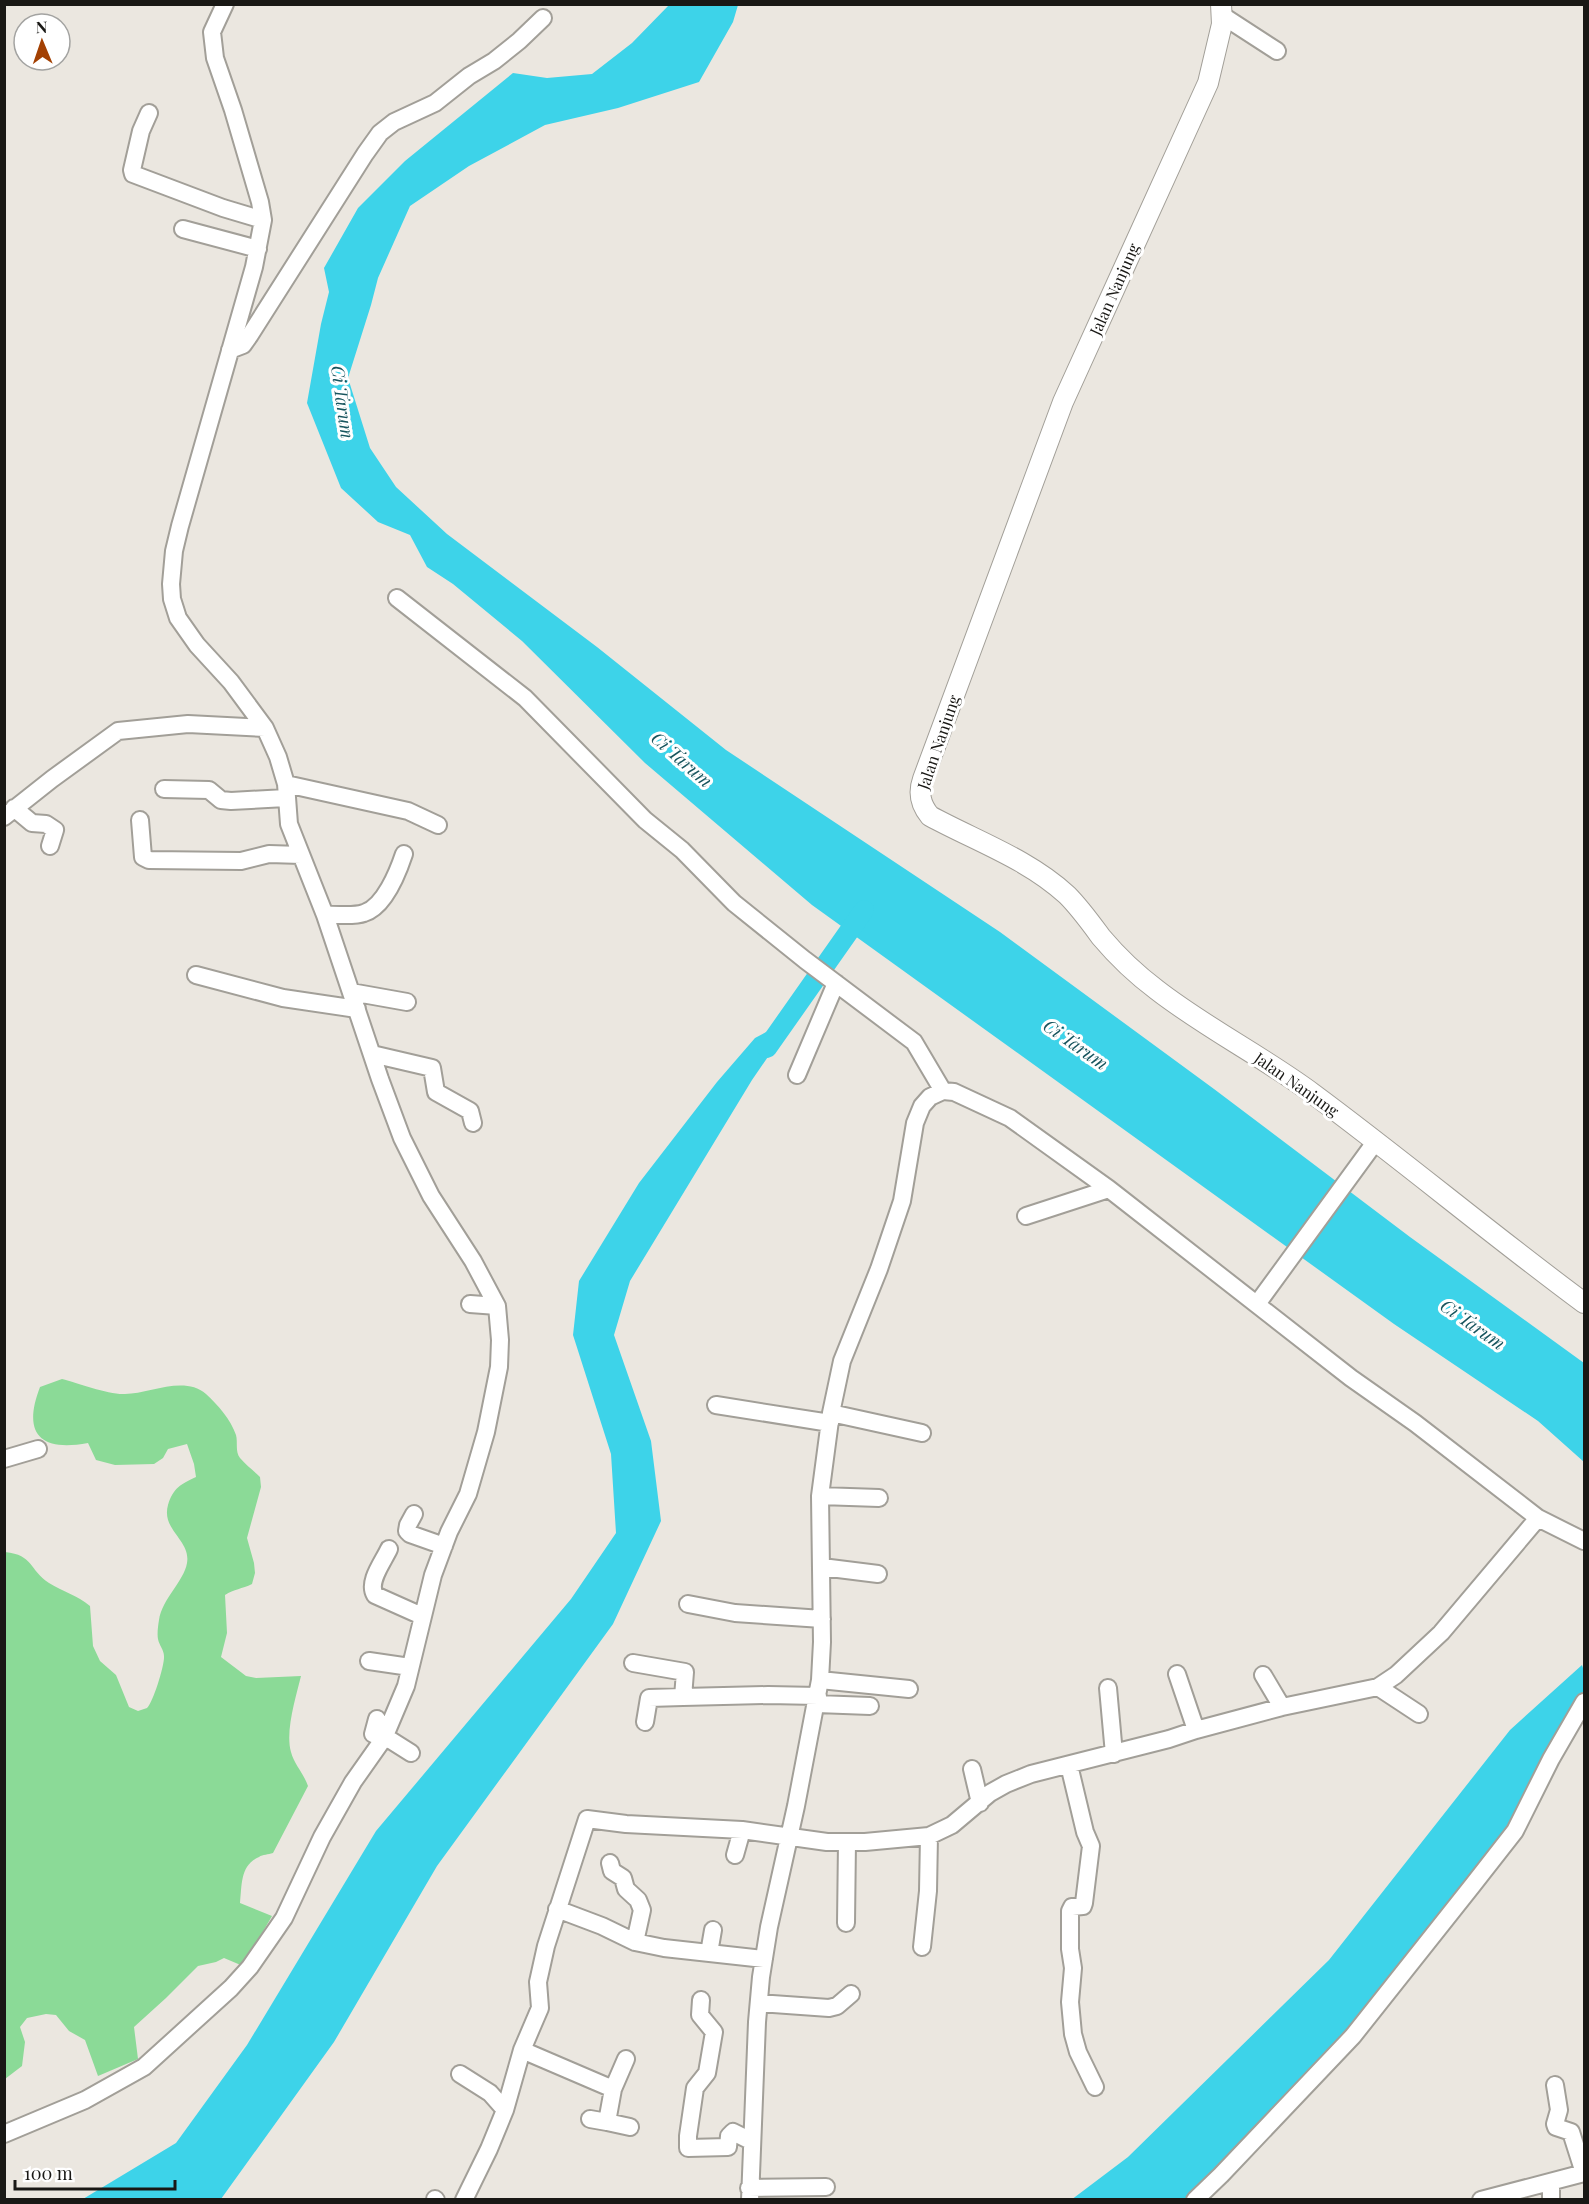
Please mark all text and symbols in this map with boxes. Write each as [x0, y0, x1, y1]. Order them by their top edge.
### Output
north arrow [12, 12, 72, 72]
text: N [35, 16, 48, 37]
street label: Jalan Nanjung [1084, 239, 1144, 339]
water label: Ci Tarum [326, 364, 360, 440]
street label: Jalan Nanjung [912, 691, 964, 793]
water label: Ci Tarum [646, 726, 718, 792]
water label: Ci Tarum [1039, 1013, 1113, 1075]
street label: Jalan Nanjung [1250, 1046, 1344, 1121]
water label: Ci Tarum [1436, 1293, 1510, 1355]
scale bar [15, 2153, 176, 2191]
text: 100 m [24, 2161, 73, 2185]

